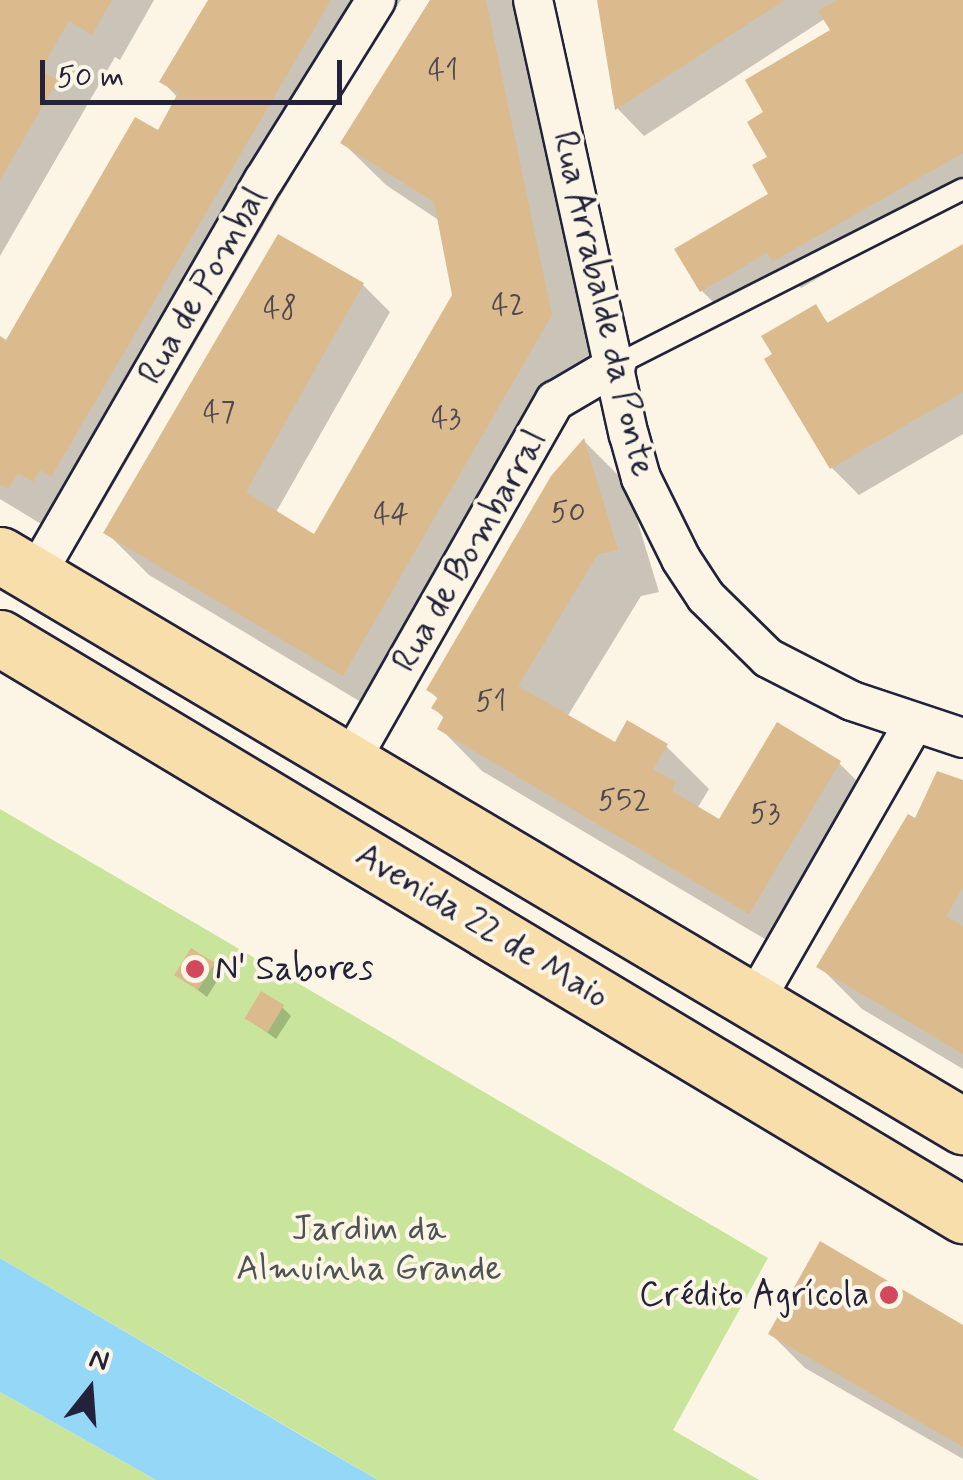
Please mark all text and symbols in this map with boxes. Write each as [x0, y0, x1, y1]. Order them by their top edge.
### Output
scale bar [45, 40, 348, 102]
house number: 41 [428, 53, 458, 89]
text: 50 m [57, 58, 124, 97]
street label: Rua Arrabalde da Ponte [543, 129, 663, 479]
street label: Rua de Pombal [131, 182, 275, 390]
house number: 42 [491, 288, 525, 324]
house number: 48 [263, 291, 297, 327]
house number: 47 [203, 395, 235, 431]
house number: 43 [431, 401, 461, 437]
street label: Rua de Bombarral [385, 424, 555, 678]
house number: 50 [550, 495, 586, 531]
house number: 44 [373, 497, 409, 533]
house number: 51 [476, 684, 506, 720]
house number: 552 [598, 783, 650, 819]
house number: 53 [750, 796, 780, 832]
street label: Avenida 22 de Maio [349, 835, 615, 1017]
place label: N' Sabores [215, 948, 374, 990]
marker: N' Sabores [184, 958, 206, 980]
park label: Jardim da Almuinha Grande [232, 1208, 506, 1290]
place label: Crédito Agrícola [639, 1274, 869, 1316]
marker: Crédito Agrícola [878, 1284, 900, 1306]
north arrow [40, 1340, 140, 1440]
text: N [85, 1340, 113, 1381]

